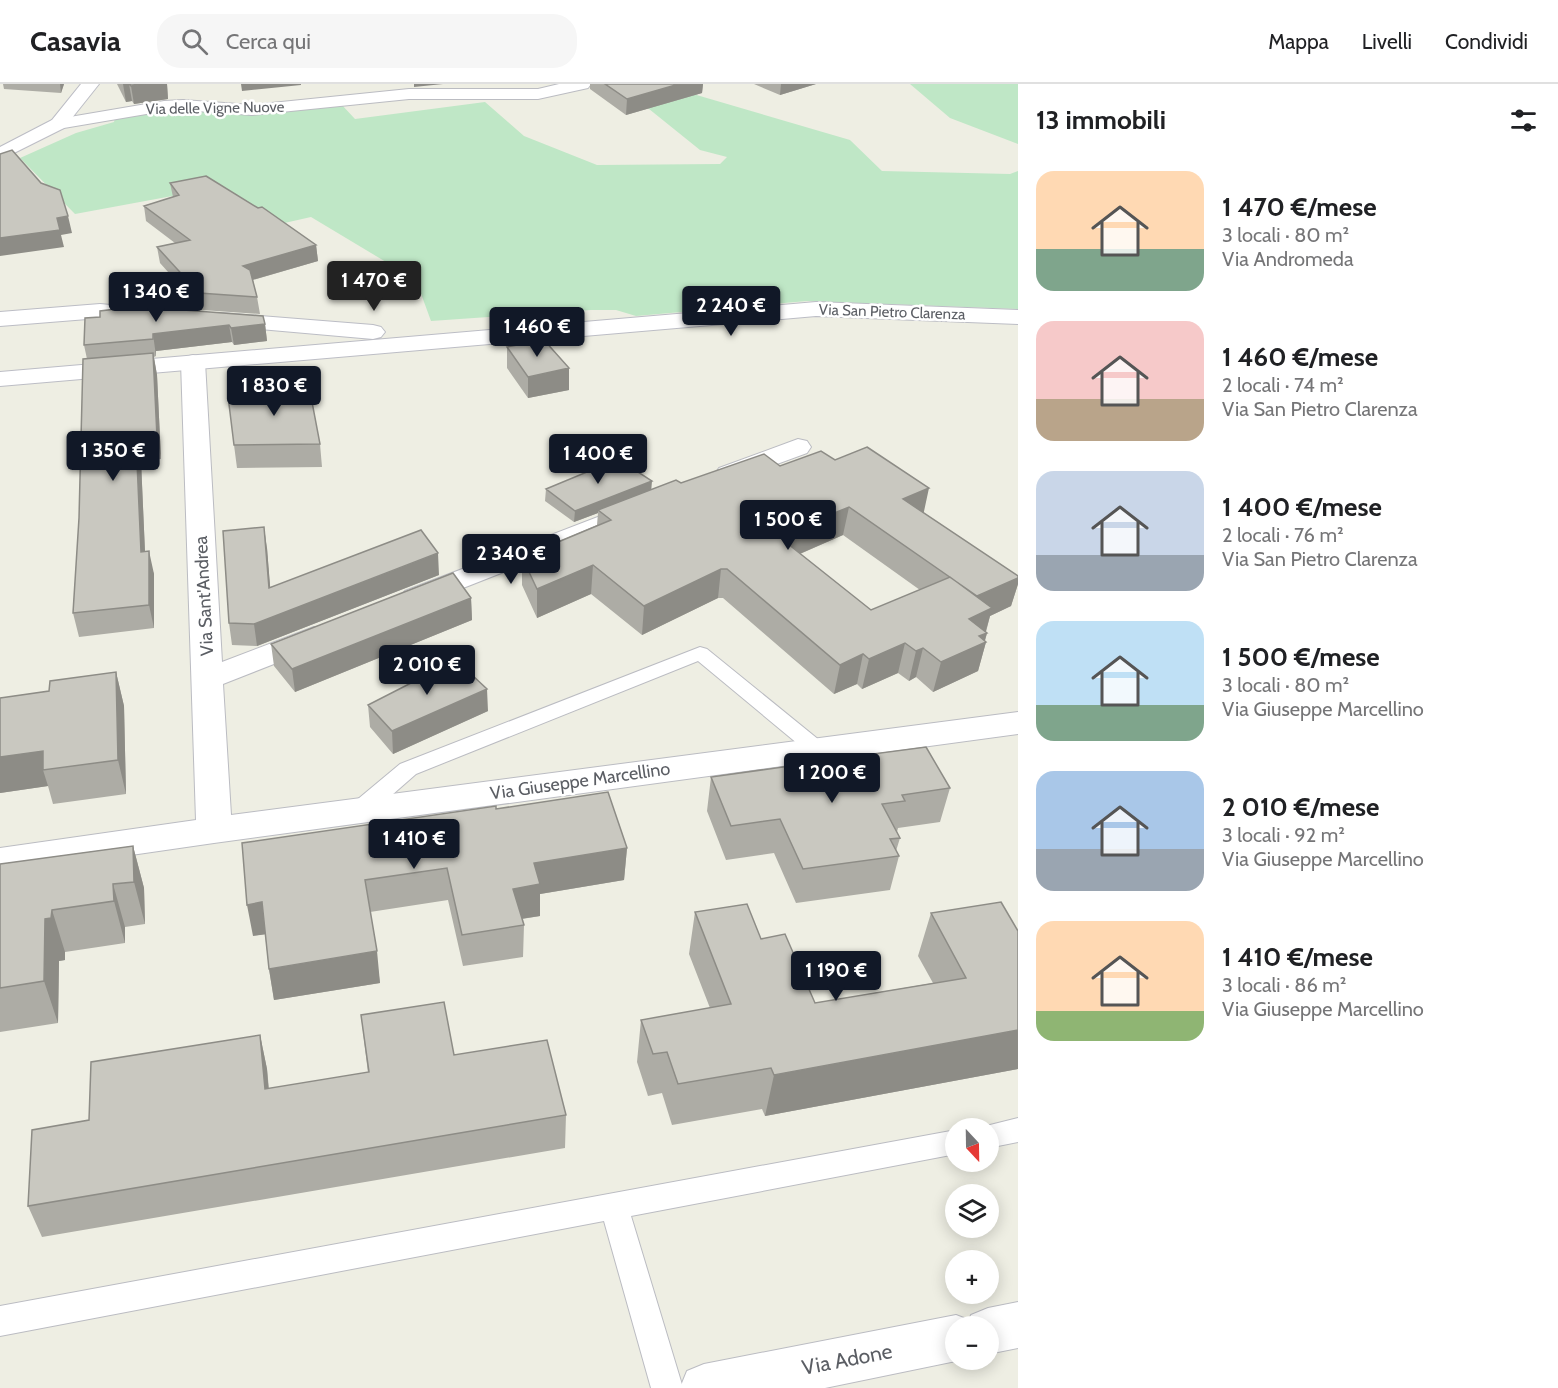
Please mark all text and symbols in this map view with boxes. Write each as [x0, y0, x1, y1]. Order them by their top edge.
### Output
search box [157, 14, 577, 68]
text: Casavia [30, 24, 121, 58]
icon: search [178, 25, 211, 58]
text: Cerca qui [226, 28, 311, 55]
text: Mappa [1268, 29, 1329, 54]
text: Livelli [1362, 29, 1412, 54]
text: Condividi [1445, 29, 1528, 54]
street label: Via delle Vigne Nuove [145, 98, 285, 118]
text: 13 immobili [1036, 104, 1166, 136]
icon: filters [1507, 104, 1540, 137]
text: 1 470 €/mese [1222, 191, 1377, 223]
icon: home [1084, 195, 1156, 267]
text: 3 locali · 80 m² [1222, 223, 1349, 247]
text: Via Andromeda [1222, 247, 1354, 271]
pin: 1 470 € [319, 261, 429, 312]
text: 1 470 € [341, 268, 407, 292]
pin: 1 340 € [101, 272, 211, 323]
text: 1 340 € [123, 279, 189, 303]
pin: 2 240 € [676, 286, 786, 337]
text: 2 240 € [696, 293, 766, 317]
street label: Via San Pietro Clarenza [818, 300, 966, 324]
pin: 1 460 € [482, 307, 592, 358]
text: 1 460 € [504, 314, 570, 338]
text: 1 460 €/mese [1222, 341, 1378, 373]
icon: home [1084, 345, 1156, 417]
pin: 1 830 € [219, 366, 329, 417]
text: 1 830 € [241, 373, 307, 397]
text: 2 locali · 74 m² [1222, 373, 1344, 397]
text: Via San Pietro Clarenza [1222, 397, 1418, 421]
pin: 1 350 € [58, 431, 168, 482]
pin: 1 400 € [543, 434, 653, 485]
text: 1 350 € [81, 438, 145, 462]
text: 1 400 € [563, 441, 633, 465]
text: 1 400 €/mese [1222, 491, 1382, 523]
icon: home [1084, 495, 1156, 567]
pin: 1 500 € [733, 500, 843, 551]
text: 1 500 € [754, 507, 822, 531]
text: 2 locali · 76 m² [1222, 523, 1344, 547]
pin: 2 340 € [456, 534, 566, 585]
street label: Via Sant'Andrea [190, 535, 218, 657]
text: 2 340 € [476, 541, 546, 565]
text: Via San Pietro Clarenza [1222, 547, 1418, 571]
text: 1 500 €/mese [1222, 641, 1380, 673]
pin: 2 010 € [372, 645, 482, 696]
icon: home [1084, 645, 1156, 717]
text: 2 010 € [393, 652, 461, 676]
text: 3 locali · 80 m² [1222, 673, 1349, 697]
text: Via Giuseppe Marcellino [1222, 697, 1424, 721]
pin: 1 200 € [777, 753, 887, 804]
street label: Via Giuseppe Marcellino [489, 757, 672, 805]
text: 1 200 € [798, 760, 866, 784]
text: 2 010 €/mese [1222, 791, 1379, 823]
icon: home [1084, 795, 1156, 867]
pin: 1 410 € [359, 819, 469, 870]
text: 3 locali · 92 m² [1222, 823, 1345, 847]
text: 1 410 € [383, 826, 445, 850]
text: Via Giuseppe Marcellino [1222, 847, 1424, 871]
text: 1 410 €/mese [1222, 941, 1373, 973]
icon: home [1084, 945, 1156, 1017]
pin: 1 190 € [781, 951, 891, 1002]
text: 1 190 € [805, 958, 867, 982]
text: 3 locali · 86 m² [1222, 973, 1347, 997]
text: Via Giuseppe Marcellino [1222, 997, 1424, 1021]
north arrow [945, 1118, 999, 1172]
map controls [945, 1118, 999, 1370]
button: layers [945, 1184, 999, 1238]
button: + [945, 1250, 999, 1304]
button: − [945, 1316, 999, 1370]
street label: Via Adone [800, 1338, 894, 1380]

